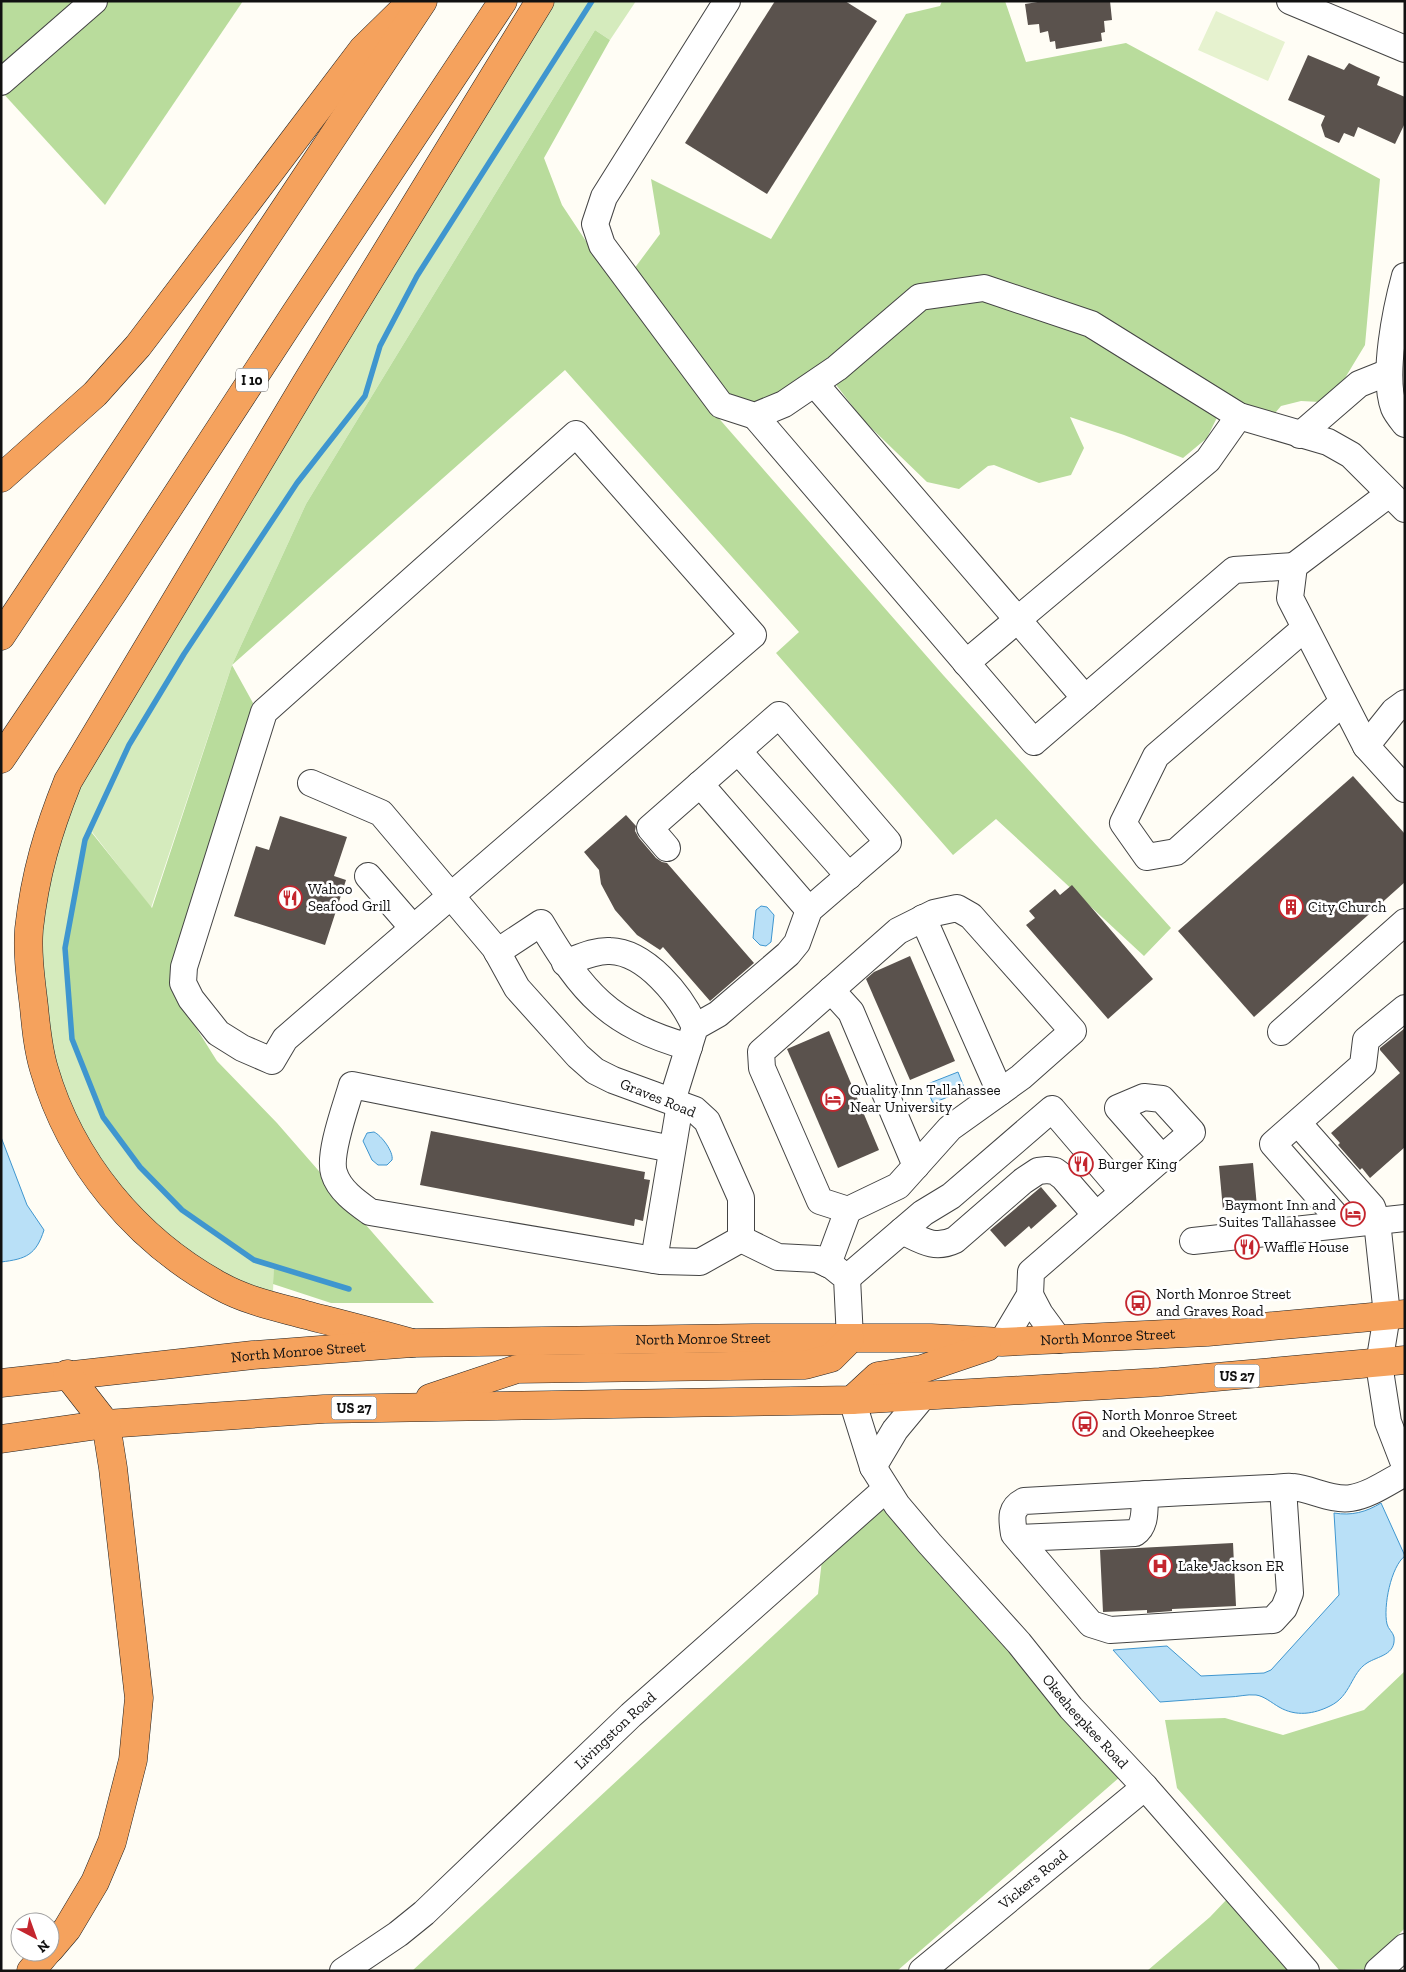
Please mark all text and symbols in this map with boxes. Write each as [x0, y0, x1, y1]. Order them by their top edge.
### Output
road number: I 10 [236, 368, 268, 392]
place label: Wahoo Seafood Grill [308, 880, 391, 915]
restaurant icon: Wahoo Seafood Grill [277, 885, 303, 911]
building icon: City Church [1278, 894, 1304, 920]
place label: City Church [1308, 898, 1387, 916]
street label: Graves Road [617, 1075, 699, 1122]
place label: Quality Inn Tallahassee Near University [850, 1081, 1001, 1116]
hotel icon: Quality Inn Tallahassee Near University [820, 1086, 846, 1112]
restaurant icon: Burger King [1068, 1151, 1094, 1177]
place label: Burger King [1098, 1155, 1177, 1173]
place label: Baymont Inn and Suites Tallahassee [1219, 1196, 1337, 1231]
hotel icon: Baymont Inn and Suites Tallahassee [1340, 1201, 1366, 1227]
restaurant icon: Waffle House [1234, 1234, 1260, 1260]
place label: Waffle House [1264, 1238, 1349, 1256]
place label: North Monroe Street and Graves Road [1156, 1285, 1292, 1320]
bus stop icon: North Monroe Street and Graves Road [1125, 1290, 1151, 1316]
street label: North Monroe Street [1040, 1325, 1176, 1349]
street label: North Monroe Street [635, 1329, 771, 1349]
street label: North Monroe Street [230, 1337, 367, 1366]
road number: US 27 [1214, 1364, 1260, 1388]
road number: US 27 [332, 1396, 376, 1420]
place label: North Monroe Street and Okeeheepkee [1102, 1406, 1238, 1441]
bus stop icon: North Monroe Street and Okeeheepkee [1072, 1411, 1098, 1437]
hospital icon: Lake Jackson ER [1147, 1553, 1173, 1579]
place label: Lake Jackson ER [1178, 1557, 1285, 1575]
street label: Okeeheepkee Road [1038, 1670, 1133, 1773]
street label: Livingston Road [571, 1688, 660, 1773]
street label: Vickers Road [994, 1845, 1072, 1914]
north arrow [10, 1912, 60, 1962]
text: N [33, 1937, 53, 1957]

